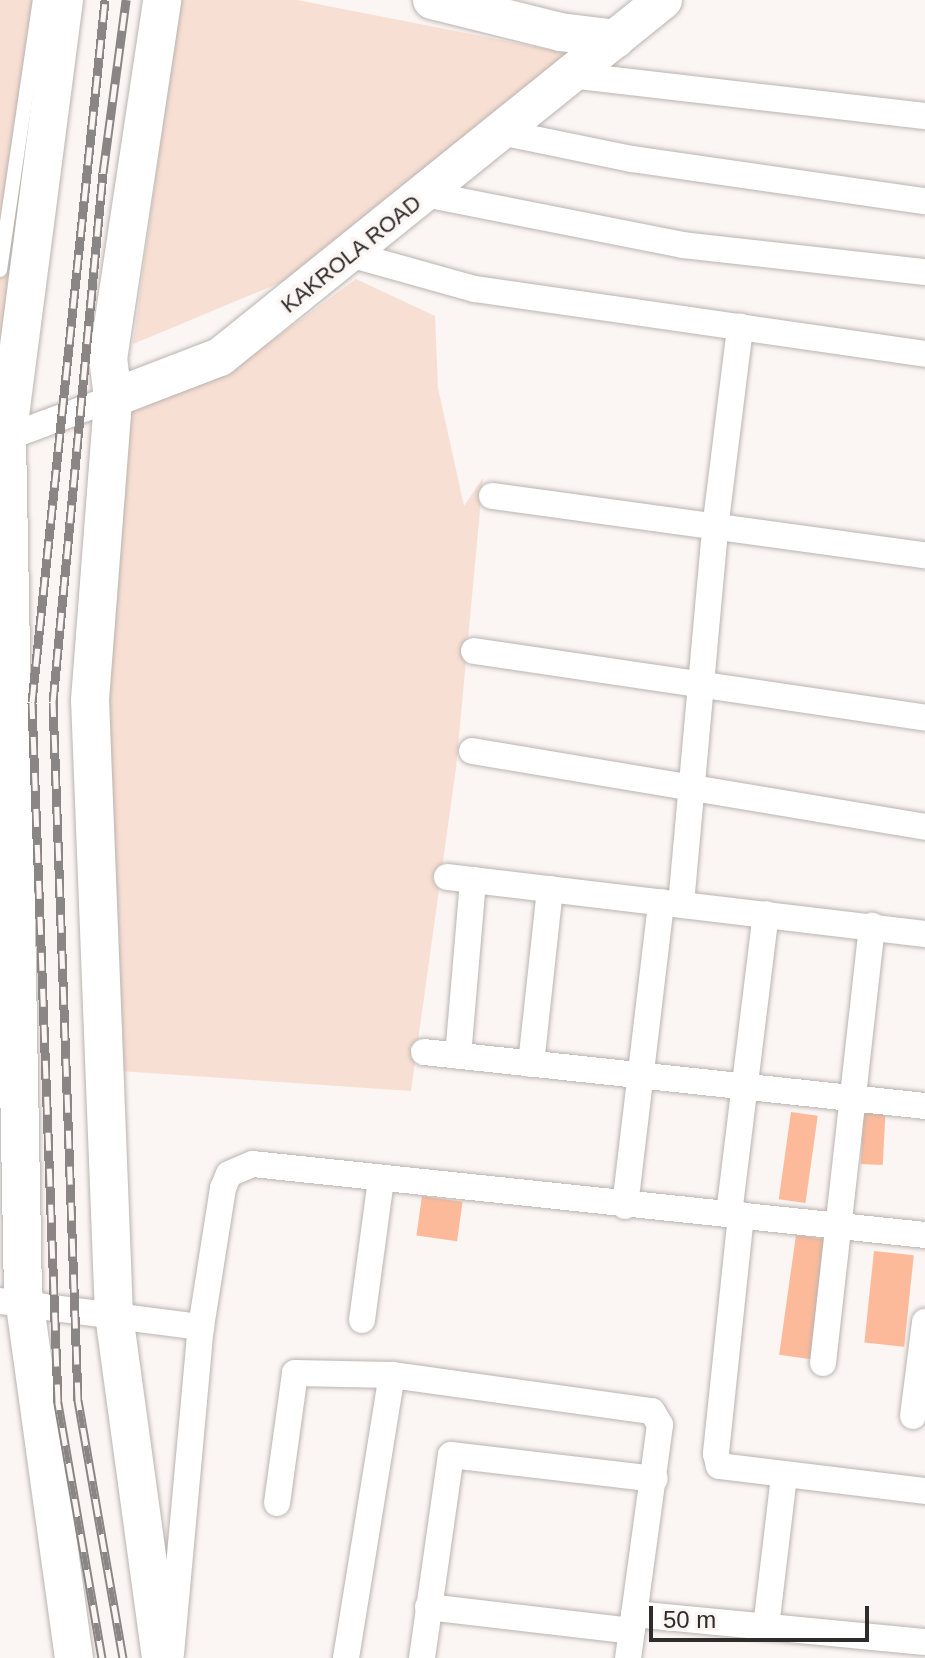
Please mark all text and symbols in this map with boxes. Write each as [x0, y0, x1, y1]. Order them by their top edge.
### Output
street label: KAKROLA ROAD [275, 189, 427, 319]
scale bar [653, 1590, 873, 1640]
text: 50 m [663, 1606, 716, 1633]

